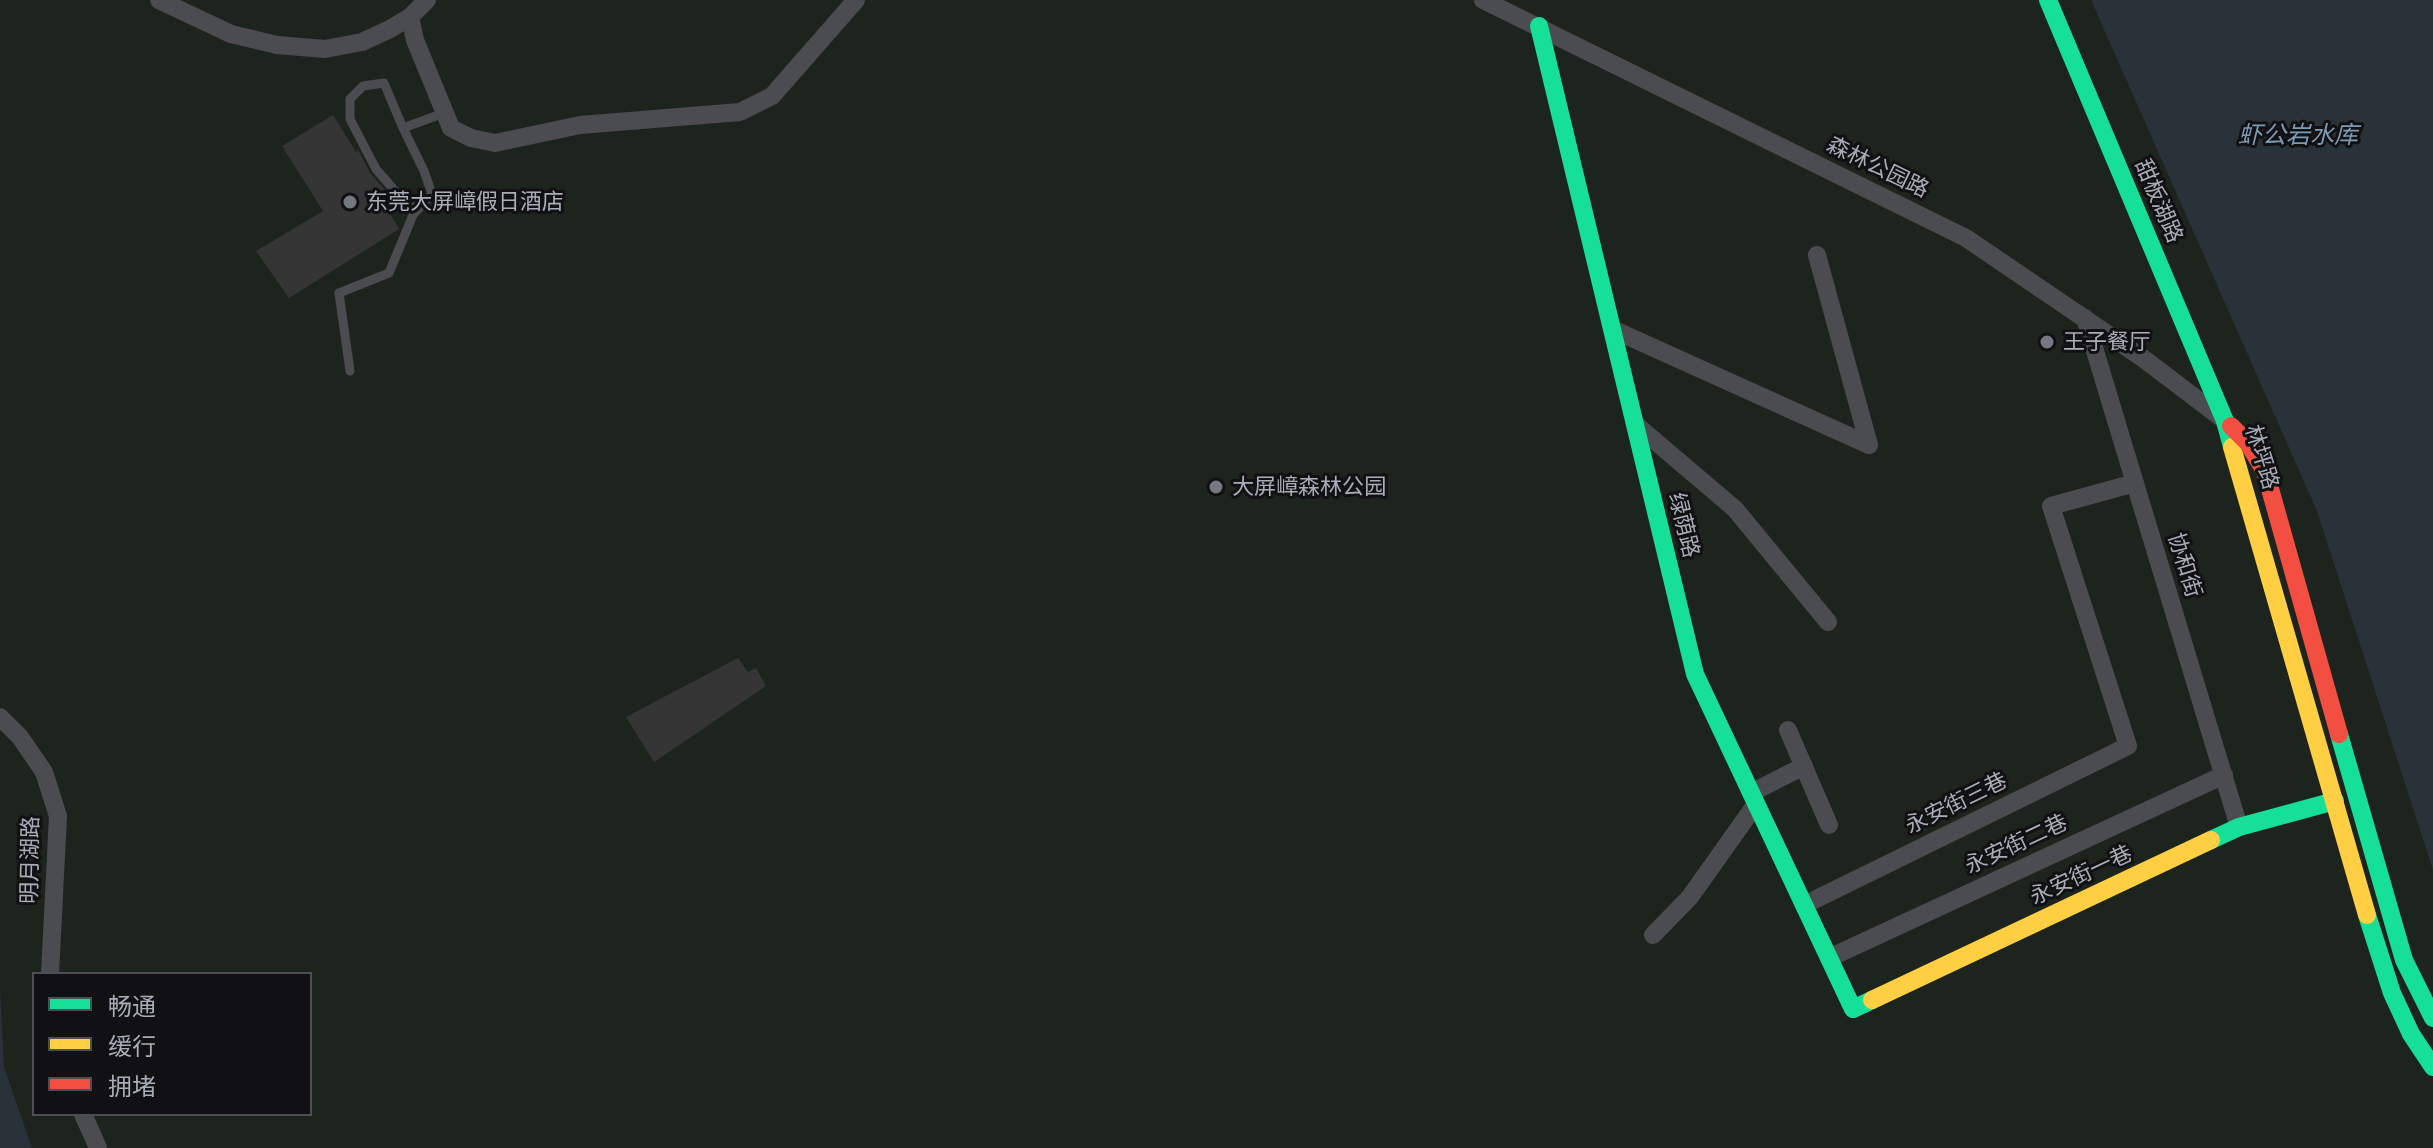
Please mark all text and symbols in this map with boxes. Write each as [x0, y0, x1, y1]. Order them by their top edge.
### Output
water label: 虾公岩水库 [2238, 121, 2358, 149]
street label: 森林公园路 [1823, 131, 1933, 203]
street label: 甜板湖路 [2130, 155, 2188, 247]
place label: 东莞大屏嶂假日酒店 [366, 189, 564, 215]
marker: 东莞大屏嶂假日酒店 [341, 193, 359, 211]
place label: 王子餐厅 [2063, 329, 2151, 355]
marker: 王子餐厅 [2038, 333, 2056, 351]
street label: 林坪路 [2240, 422, 2284, 492]
place label: 大屏嶂森林公园 [1232, 474, 1386, 500]
marker: 大屏嶂森林公园 [1207, 478, 1225, 496]
street label: 绿荫路 [1663, 490, 1705, 560]
street label: 协和街 [2163, 530, 2207, 600]
street label: 永安街三巷 [1901, 767, 2011, 839]
street label: 永安街二巷 [1961, 809, 2071, 879]
street label: 明月湖路 [16, 816, 44, 904]
street label: 永安街一巷 [2026, 840, 2136, 910]
legend [32, 972, 312, 1116]
text: 畅通 [108, 991, 156, 1020]
text: 缓行 [108, 1031, 156, 1060]
text: 拥堵 [108, 1071, 156, 1100]

